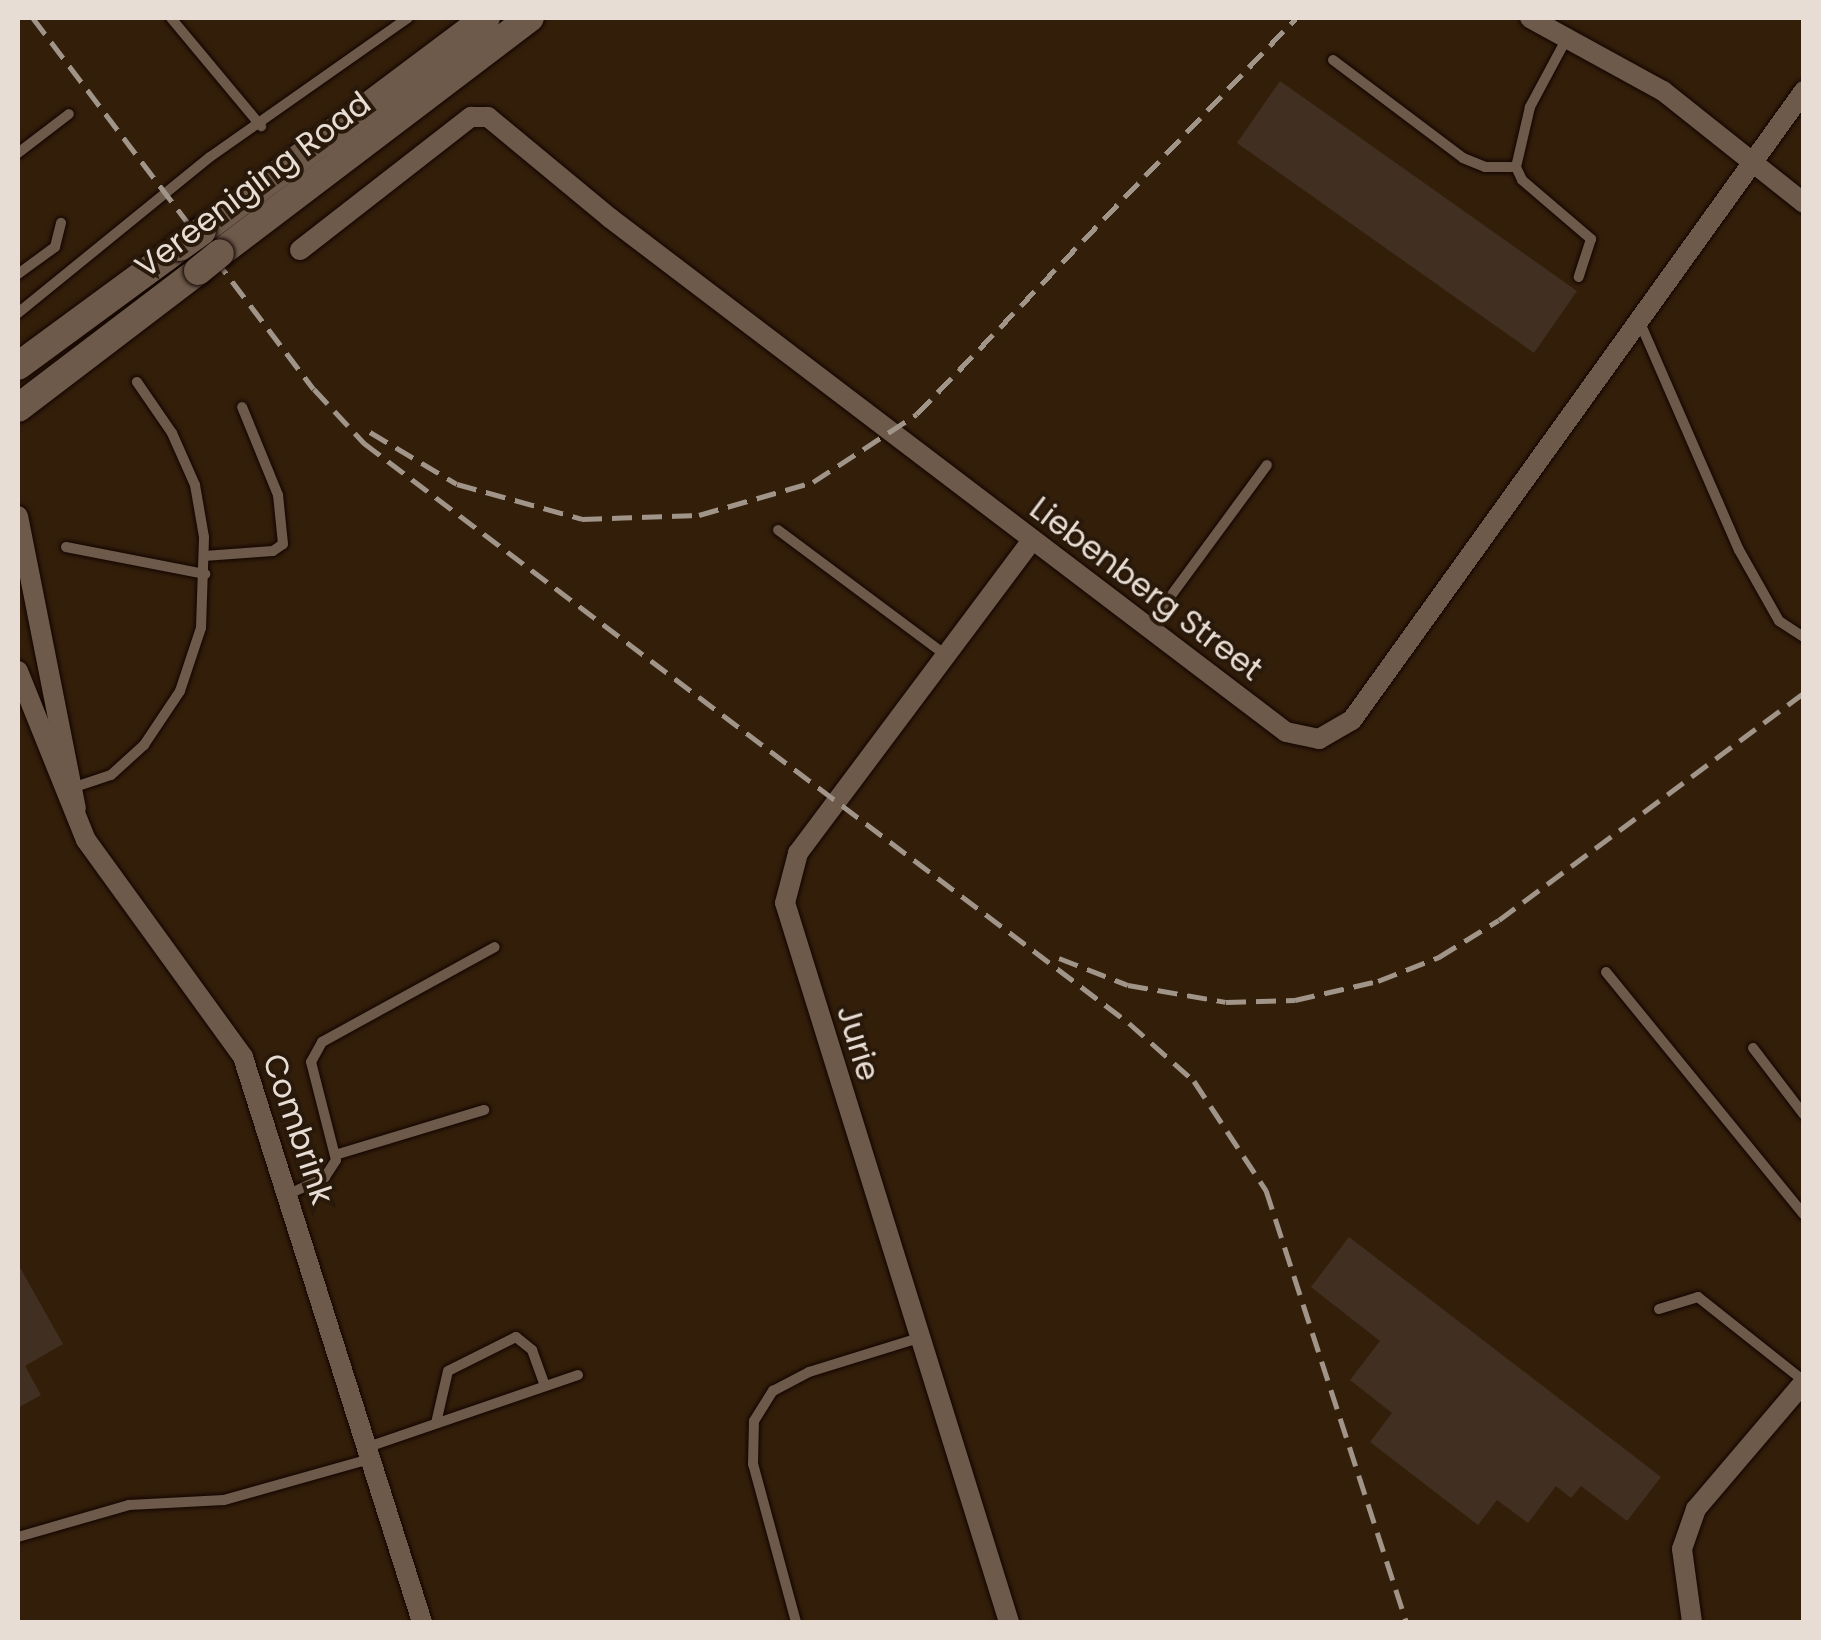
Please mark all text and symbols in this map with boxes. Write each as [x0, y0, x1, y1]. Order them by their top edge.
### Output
street label: Vereeniging Road [128, 84, 378, 286]
street label: Liebenberg Street [1022, 489, 1270, 689]
street label: Jurie [828, 1001, 888, 1085]
street label: Combrink [254, 1049, 342, 1209]

